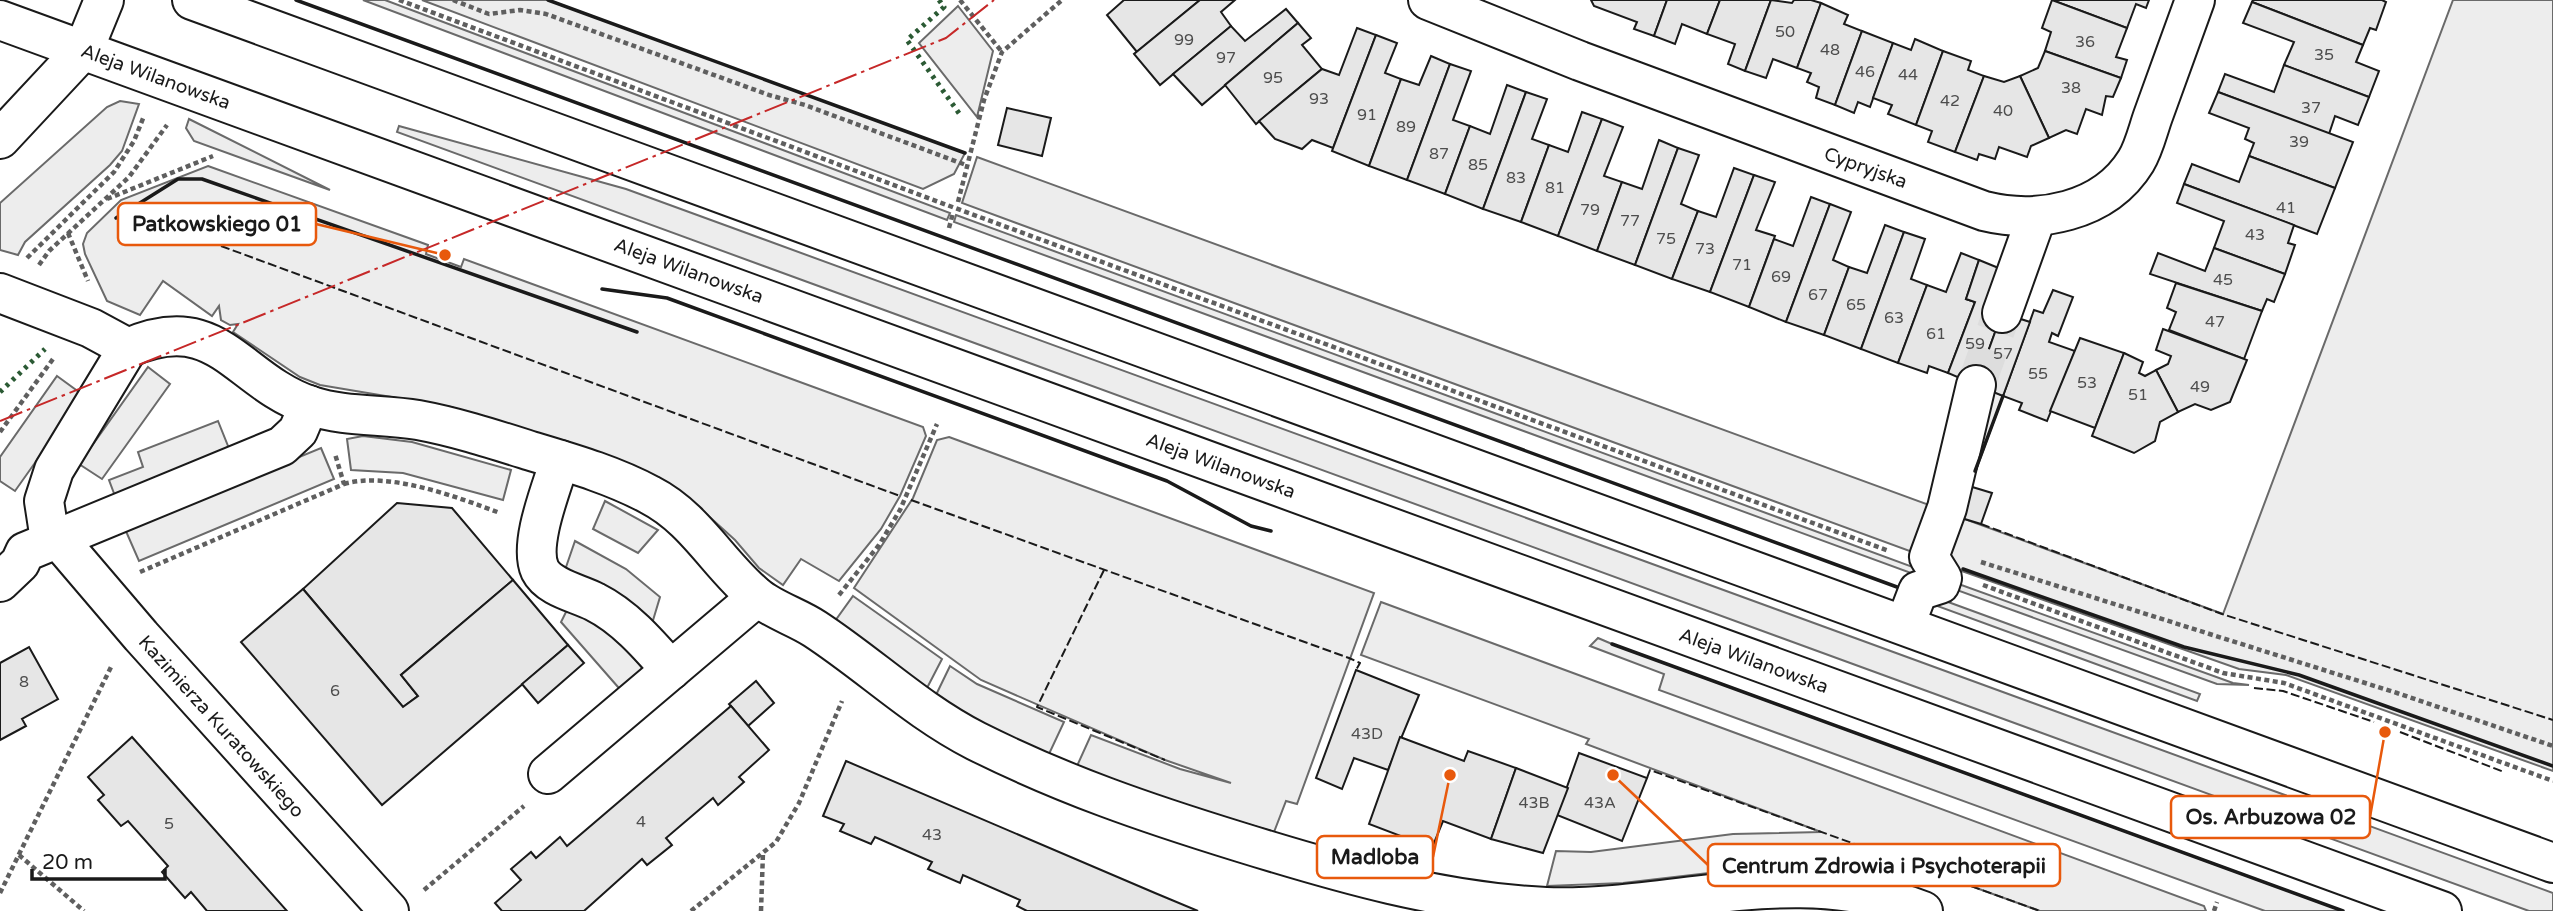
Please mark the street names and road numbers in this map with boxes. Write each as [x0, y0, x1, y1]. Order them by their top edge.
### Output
street label: Aleja Wilanowska [78, 40, 233, 114]
street label: Cypryjska [1821, 143, 1910, 193]
street label: Aleja Wilanowska [611, 234, 766, 308]
street label: Aleja Wilanowska [1143, 429, 1298, 503]
street label: Aleja Wilanowska [1676, 624, 1831, 698]
street label: Kazimierza Kuratowskiego [134, 631, 309, 822]

